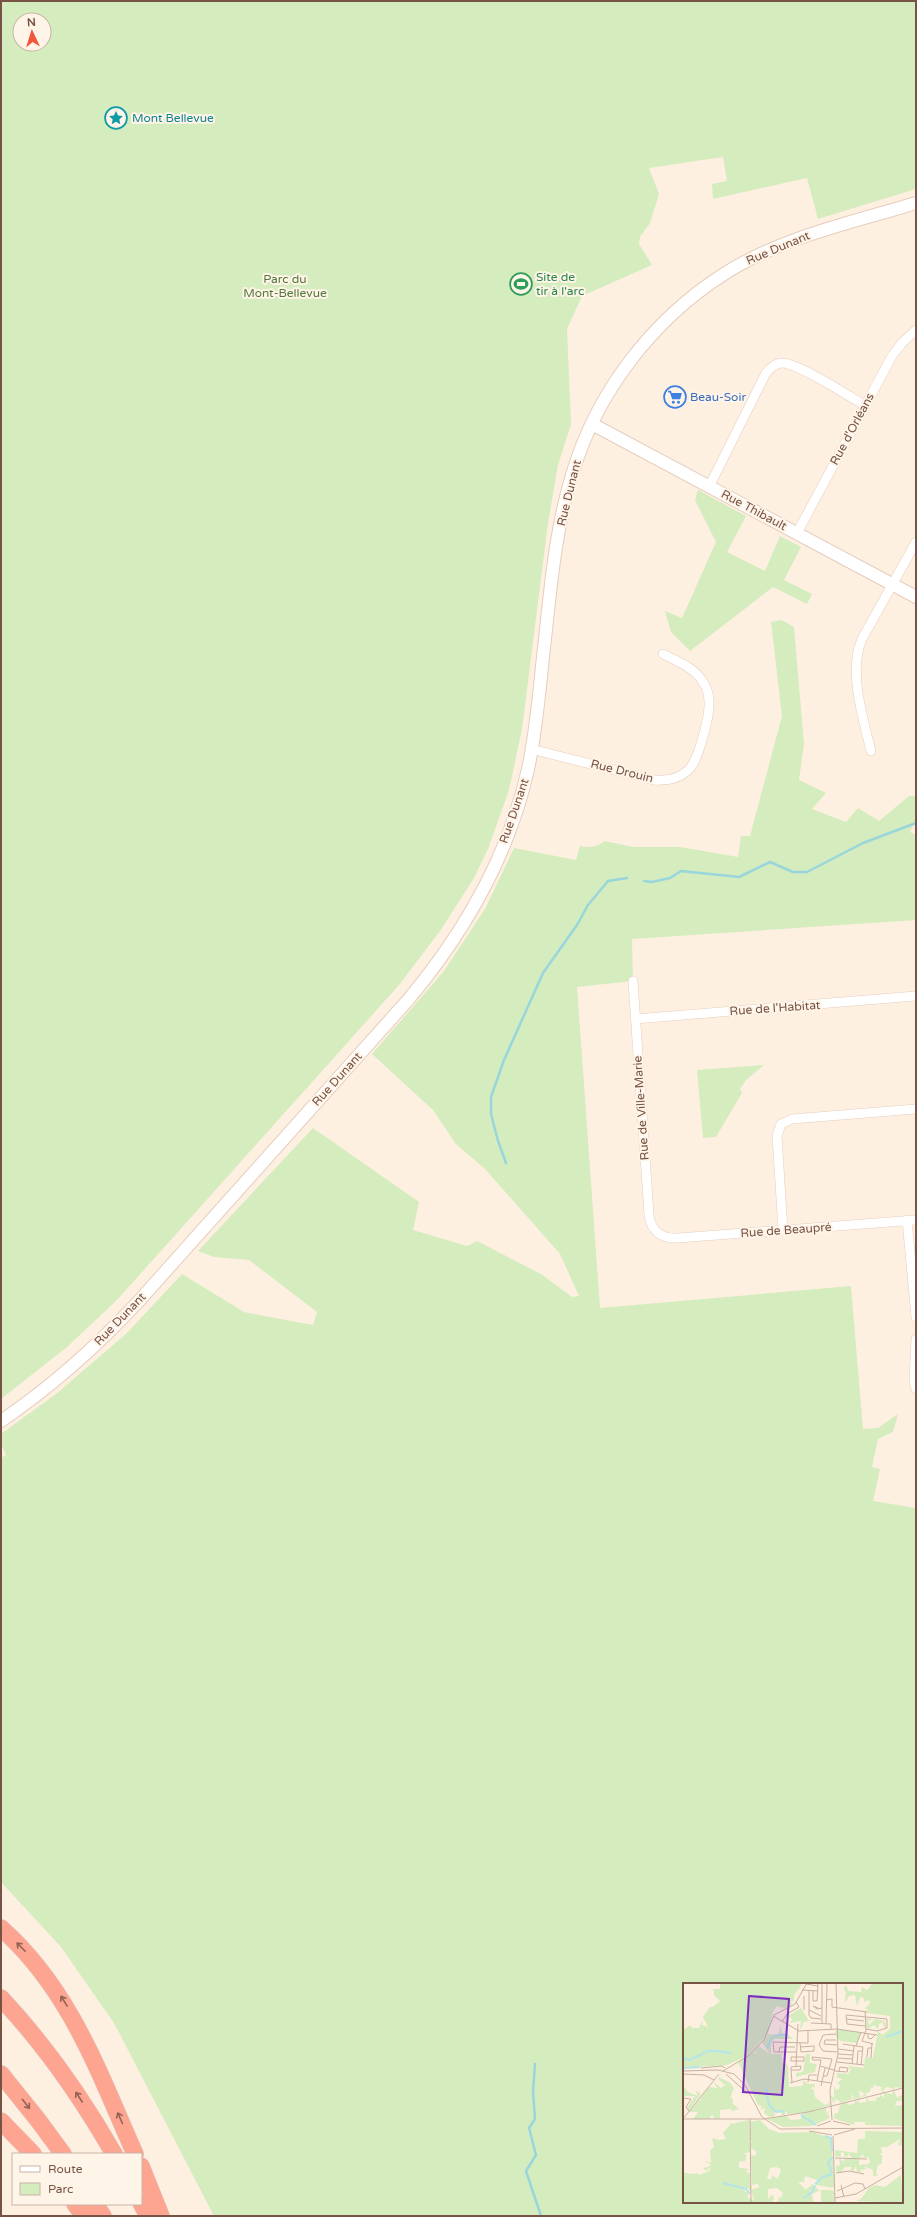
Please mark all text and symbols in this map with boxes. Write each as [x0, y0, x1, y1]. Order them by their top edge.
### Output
north arrow [12, 12, 52, 52]
text: N [26, 16, 36, 29]
place icon: Mont Bellevue [103, 105, 129, 131]
place label: Mont Bellevue [132, 111, 214, 125]
street label: Rue Dunant [744, 228, 812, 268]
place label: Site de tir à l'arc [536, 270, 584, 298]
sports icon: Site de tir à l'arc [508, 271, 534, 297]
park label: Parc du Mont-Bellevue [243, 272, 327, 300]
supermarket icon: Beau-Soir [662, 384, 688, 410]
place label: Beau-Soir [690, 390, 746, 404]
street label: Rue d'Orléans [827, 390, 877, 468]
street label: Rue Dunant [554, 458, 584, 528]
street label: Rue Thibault [719, 487, 790, 533]
street label: Rue Drouin [589, 756, 655, 786]
street label: Rue Dunant [496, 776, 532, 845]
street label: Rue de l'Habitat [729, 998, 821, 1018]
street label: Rue Dunant [309, 1049, 365, 1109]
street label: Rue de Ville-Marie [630, 1055, 652, 1161]
street label: Rue de Beaupré [740, 1220, 832, 1240]
street label: Rue Dunant [91, 1289, 149, 1348]
one-way arrow [16, 1942, 26, 1952]
inset map [683, 1983, 903, 2203]
one-way arrow [59, 1995, 67, 2007]
one-way arrow [75, 2092, 83, 2103]
one-way arrow [22, 2098, 30, 2109]
one-way arrow [116, 2113, 123, 2125]
legend [12, 2153, 142, 2205]
text: Route [48, 2162, 83, 2176]
text: Parc [48, 2182, 73, 2196]

